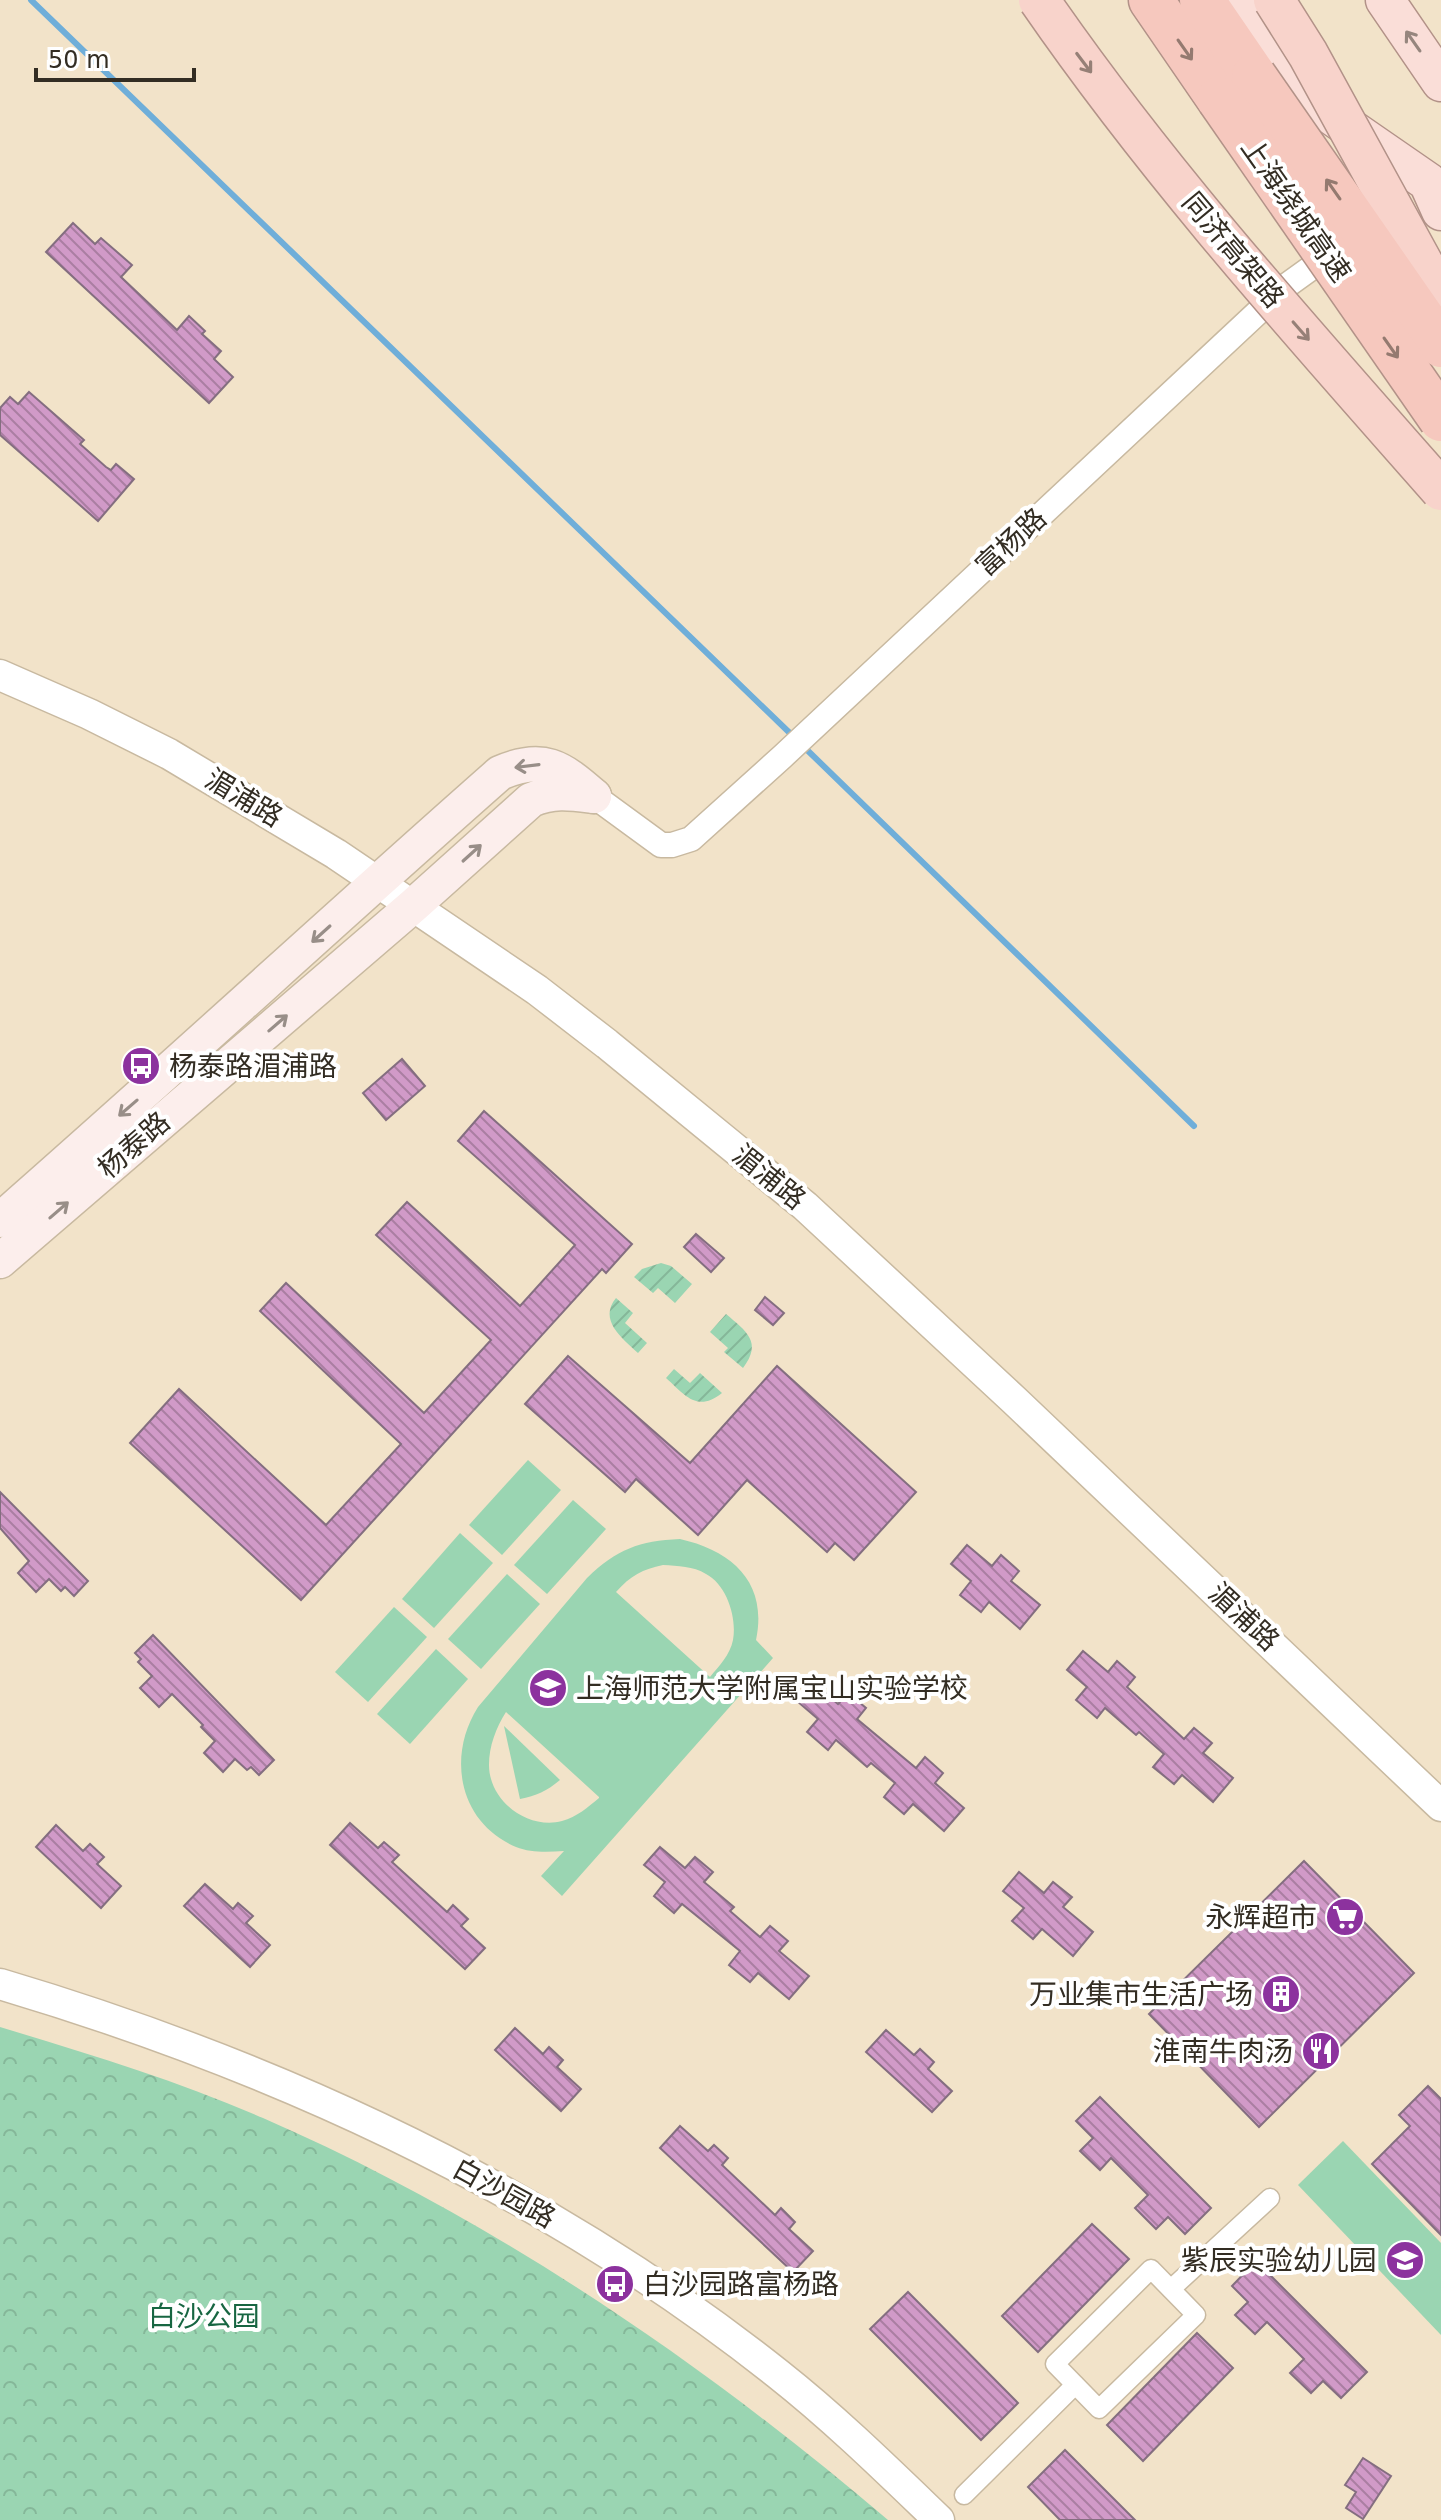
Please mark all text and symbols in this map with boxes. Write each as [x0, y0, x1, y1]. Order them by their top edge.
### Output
one-way arrow [1405, 30, 1421, 52]
scale bar [36, 32, 194, 82]
one-way arrow [1177, 38, 1193, 60]
text: 50 m [48, 46, 110, 74]
one-way arrow [1076, 52, 1093, 74]
street label: 上海绕城高速 [1234, 132, 1358, 288]
one-way arrow [1325, 179, 1341, 201]
street label: 同济高架路 [1175, 186, 1291, 314]
one-way arrow [1292, 320, 1310, 340]
one-way arrow [1383, 336, 1399, 358]
street label: 富杨路 [969, 501, 1053, 583]
one-way arrow [514, 758, 541, 773]
street label: 湄浦路 [199, 762, 289, 834]
one-way arrow [461, 844, 482, 863]
one-way arrow [311, 925, 331, 943]
one-way arrow [267, 1014, 287, 1032]
bus stop icon: 杨泰路湄浦路 [120, 1045, 162, 1087]
place label: 杨泰路湄浦路 [169, 1050, 337, 1083]
one-way arrow [118, 1099, 138, 1117]
street label: 杨泰路 [91, 1105, 177, 1185]
street label: 湄浦路 [726, 1138, 812, 1216]
one-way arrow [48, 1201, 68, 1219]
street label: 湄浦路 [1202, 1576, 1286, 1658]
school or university icon: 上海师范大学附属宝山实验学校 [527, 1667, 569, 1709]
place label: 上海师范大学附属宝山实验学校 [576, 1672, 968, 1705]
supermarket icon: 永辉超市 [1324, 1896, 1366, 1938]
place label: 永辉超市 [1205, 1901, 1317, 1934]
building icon: 万业集市生活广场 [1260, 1973, 1302, 2015]
place label: 万业集市生活广场 [1029, 1978, 1253, 2011]
restaurant icon: 淮南牛肉汤 [1300, 2030, 1342, 2072]
place label: 淮南牛肉汤 [1153, 2035, 1293, 2068]
street label: 白沙园路 [447, 2151, 561, 2235]
school or university icon: 紫辰实验幼儿园 [1384, 2239, 1426, 2281]
place label: 紫辰实验幼儿园 [1181, 2244, 1377, 2277]
bus stop icon: 白沙园路富杨路 [594, 2263, 636, 2305]
place label: 白沙园路富杨路 [643, 2268, 839, 2301]
park label: 白沙公园 [148, 2300, 260, 2333]

